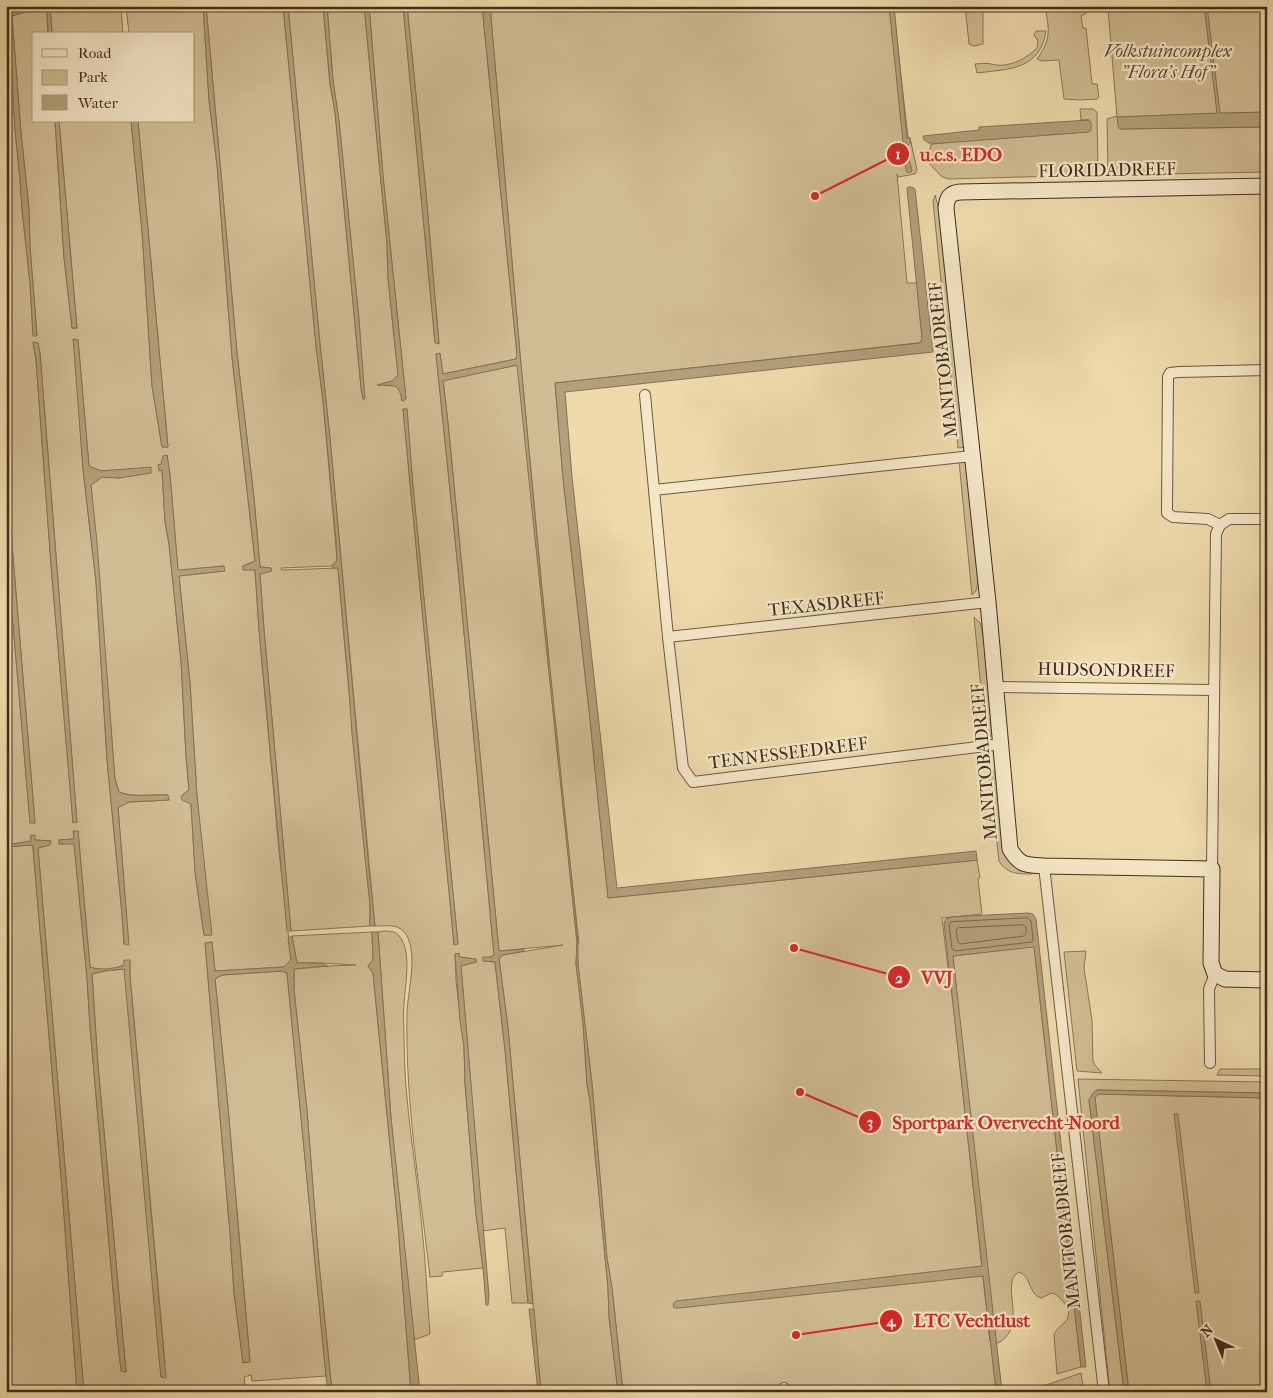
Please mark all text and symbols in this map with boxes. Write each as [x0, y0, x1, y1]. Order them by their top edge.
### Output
legend [32, 32, 195, 122]
park label: Volkstuincomplex "Flora's Hof" [1104, 41, 1233, 83]
text: Road [78, 44, 112, 62]
text: Park [78, 68, 108, 86]
text: Water [77, 94, 118, 112]
callout: u.c.s. EDO [885, 137, 1012, 171]
text: u.c.s. EDO [919, 144, 1002, 166]
text: 1 [895, 145, 901, 163]
street label: FLORIDADREEF [1038, 159, 1176, 182]
street label: MANITOBADREEF [925, 281, 962, 439]
street label: TEXASDREEF [767, 588, 885, 621]
street label: HUDSONDREEF [1037, 659, 1175, 682]
street label: MANITOBADREEF [967, 683, 1002, 841]
street label: TENNESSEEDREEF [707, 733, 869, 774]
callout: VVJ [886, 960, 963, 994]
text: VVJ [920, 967, 953, 989]
text: 2 [895, 969, 903, 987]
callout: Sportpark Overvecht-Noord [858, 1105, 1130, 1139]
text: Sportpark Overvecht-Noord [892, 1112, 1120, 1134]
text: 3 [867, 1113, 873, 1131]
street label: MANITOBADREEF [1048, 1152, 1085, 1310]
callout: LTC Vechtlust [879, 1304, 1040, 1338]
text: LTC Vechtlust [914, 1310, 1030, 1332]
text: 4 [886, 1312, 897, 1330]
north arrow [1190, 1316, 1240, 1366]
text: N [1198, 1321, 1217, 1341]

